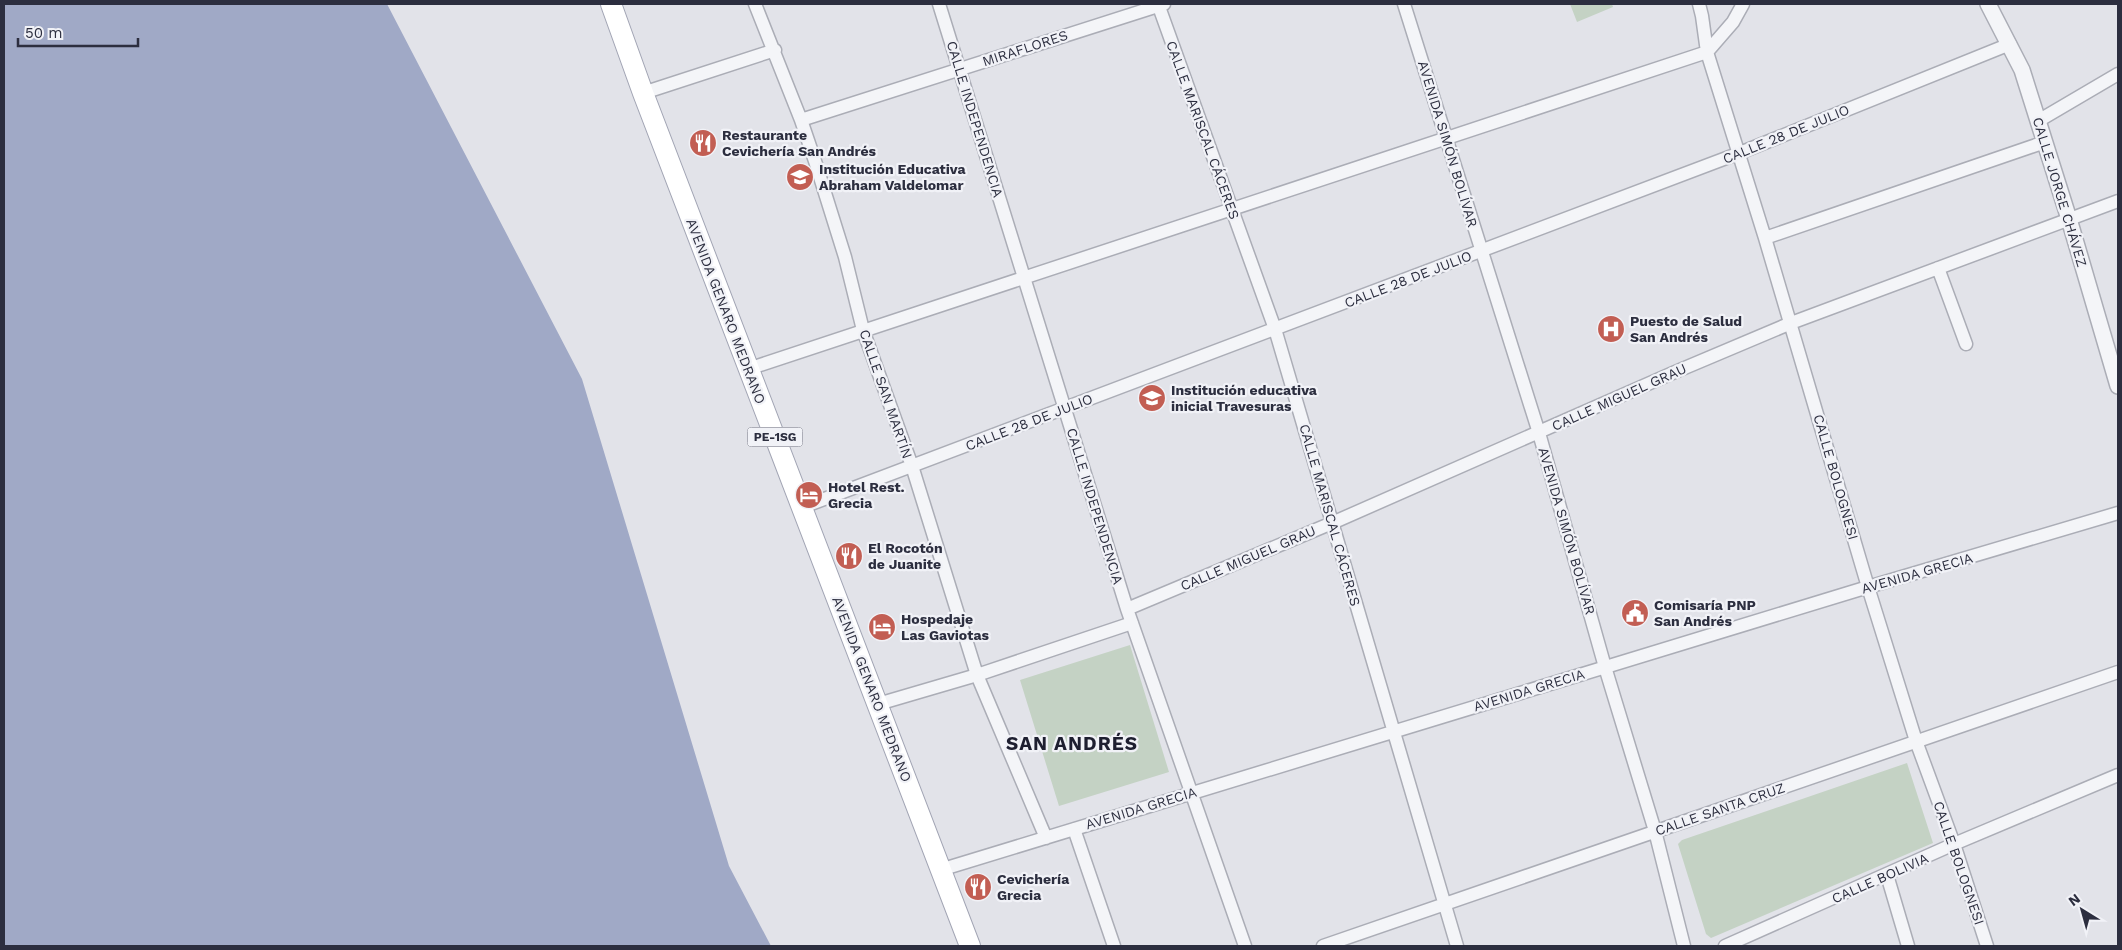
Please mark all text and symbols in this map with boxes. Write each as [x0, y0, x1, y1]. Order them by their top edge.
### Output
scale bar [18, 15, 138, 47]
text: 50 m [25, 24, 62, 42]
street label: MIRAFLORES [980, 27, 1070, 69]
street label: CALLE INDEPENDENCIA [944, 39, 1006, 199]
street label: CALLE MARISCAL CÁCERES [1163, 39, 1243, 221]
street label: AVENIDA SIMÓN BOLÍVAR [1415, 59, 1481, 229]
street label: CALLE 28 DE JULIO [1720, 101, 1852, 167]
street label: CALLE JORGE CHÁVEZ [2030, 115, 2090, 269]
place label: Restaurante Cevichería San Andrés [722, 127, 877, 159]
restaurant icon: Restaurante Cevichería San Andrés [688, 128, 718, 158]
place label: Institución Educativa Abraham Valdelomar [819, 161, 966, 193]
school or university icon: Institución Educativa Abraham Valdelomar [785, 162, 815, 192]
street label: AVENIDA GENARO MEDRANO [683, 216, 769, 406]
street label: CALLE 28 DE JULIO [1342, 247, 1474, 311]
place label: Puesto de Salud San Andrés [1630, 313, 1742, 345]
hospital icon: Puesto de Salud San Andrés [1596, 314, 1626, 344]
street label: CALLE SAN MARTÍN [856, 327, 916, 461]
street label: CALLE MIGUEL GRAU [1549, 360, 1689, 434]
place label: Institución educativa inicial Travesuras [1171, 382, 1318, 414]
school or university icon: Institución educativa inicial Travesuras [1137, 383, 1167, 413]
street label: CALLE 28 DE JULIO [963, 390, 1095, 454]
street label: CALLE BOLOGNESI [1810, 412, 1862, 542]
street label: CALLE MARISCAL CÁCERES [1296, 422, 1364, 608]
street label: CALLE INDEPENDENCIA [1064, 426, 1126, 586]
road number: PE-1SG [748, 428, 802, 447]
street label: AVENIDA SIMÓN BOLÍVAR [1535, 445, 1599, 617]
place label: Hotel Rest. Grecia [828, 479, 905, 511]
hotel icon: Hotel Rest. Grecia [794, 480, 824, 510]
street label: CALLE MIGUEL GRAU [1178, 522, 1318, 594]
place label: El Rocotón de Juanite [868, 540, 943, 572]
restaurant icon: El Rocotón de Juanite [834, 541, 864, 571]
street label: AVENIDA GRECIA [1859, 549, 1975, 597]
street label: AVENIDA GENARO MEDRANO [829, 594, 915, 784]
place label: Comisaría PNP San Andrés [1654, 597, 1756, 629]
public building icon: Comisaría PNP San Andrés [1620, 598, 1650, 628]
place label: Hospedaje Las Gaviotas [901, 611, 990, 643]
hotel icon: Hospedaje Las Gaviotas [867, 612, 897, 642]
street label: AVENIDA GRECIA [1472, 666, 1586, 714]
district label: SAN ANDRÉS [1006, 732, 1138, 755]
street label: CALLE SANTA CRUZ [1653, 779, 1787, 839]
street label: AVENIDA GRECIA [1084, 784, 1198, 832]
street label: CALLE BOLOGNESI [1930, 799, 1988, 927]
street label: CALLE BOLIVIA [1829, 850, 1931, 906]
place label: Cevichería Grecia [997, 871, 1070, 903]
restaurant icon: Cevichería Grecia [963, 872, 993, 902]
north arrow [2057, 885, 2107, 935]
text: N [2065, 890, 2083, 909]

